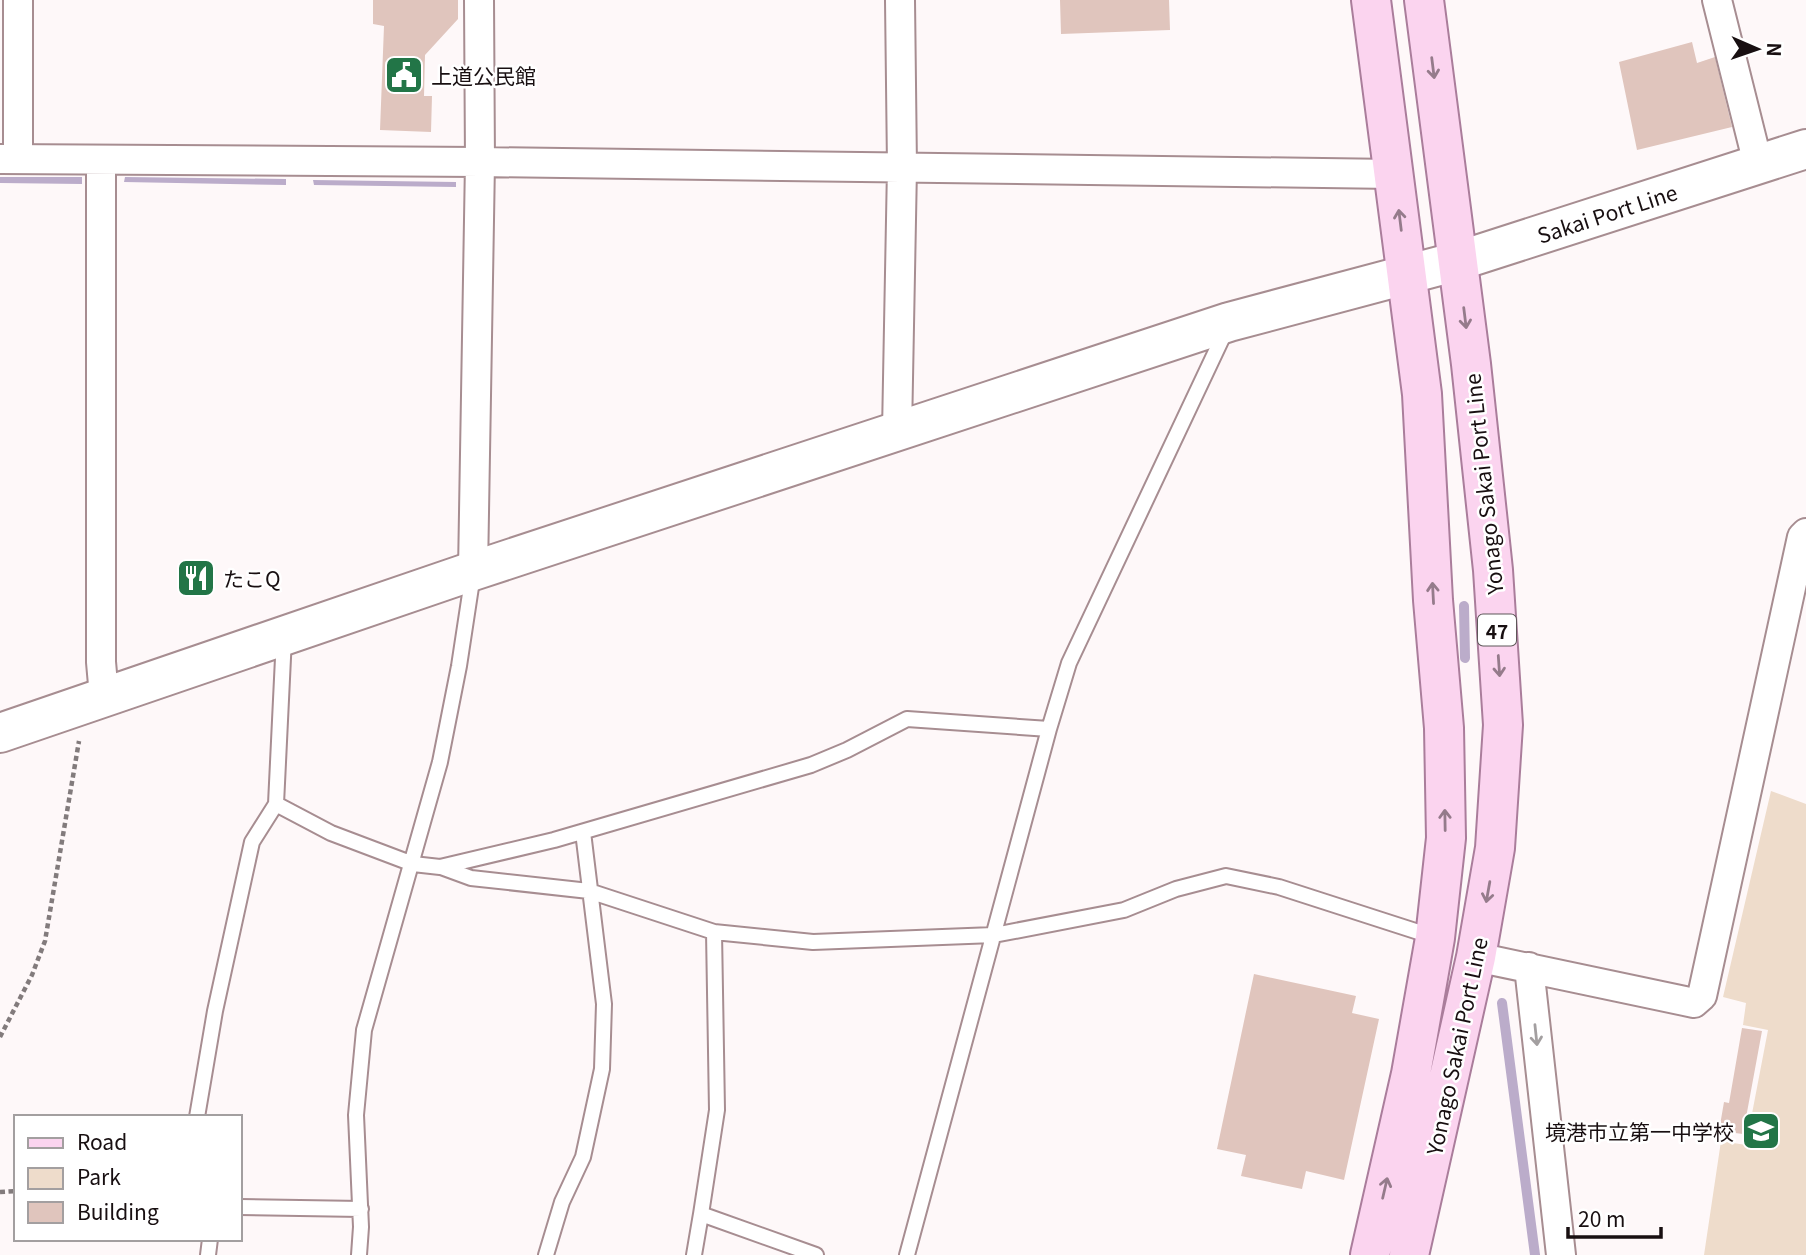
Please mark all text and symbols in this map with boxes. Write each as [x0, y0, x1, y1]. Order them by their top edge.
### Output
north arrow [1722, 14, 1792, 84]
text: N [1762, 42, 1789, 57]
public building icon: 上道公民館 [383, 54, 425, 96]
one-way arrow [1426, 56, 1439, 79]
place label: 上道公民館 [431, 60, 536, 90]
street label: Sakai Port Line [1533, 176, 1681, 250]
one-way arrow [1393, 209, 1406, 232]
one-way arrow [1459, 306, 1472, 328]
street label: Yonago Sakai Port Line [1456, 372, 1510, 597]
restaurant icon: たこQ [175, 557, 217, 599]
place label: たこQ [223, 563, 281, 593]
one-way arrow [1426, 581, 1439, 604]
road number: 47 [1478, 614, 1516, 646]
one-way arrow [1493, 654, 1506, 677]
one-way arrow [1439, 808, 1452, 831]
one-way arrow [1481, 880, 1494, 903]
street label: Yonago Sakai Port Line [1418, 934, 1494, 1159]
one-way arrow [1530, 1023, 1543, 1046]
school or university icon: 境港市立第一中学校 [1740, 1110, 1782, 1152]
legend [14, 1115, 242, 1241]
place label: 境港市立第一中学校 [1545, 1116, 1734, 1146]
text: Road [77, 1126, 127, 1156]
text: Park [77, 1161, 121, 1191]
one-way arrow [1379, 1178, 1392, 1200]
text: Building [77, 1196, 159, 1226]
scale bar [1568, 1196, 1661, 1240]
text: 20 m [1578, 1203, 1625, 1233]

